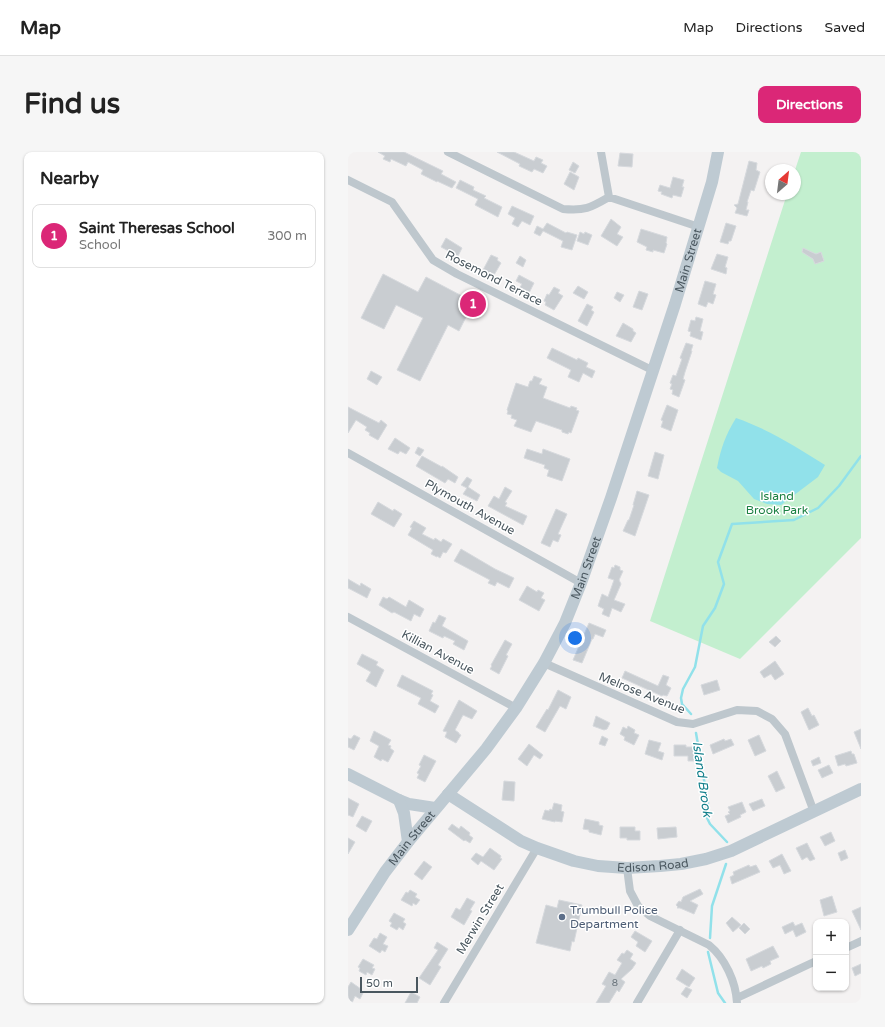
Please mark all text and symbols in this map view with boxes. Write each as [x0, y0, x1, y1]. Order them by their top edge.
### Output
text: Map [20, 17, 61, 39]
text: Map [683, 19, 714, 36]
text: Directions [736, 19, 803, 36]
text: Saved [825, 19, 865, 36]
button: Directions [758, 86, 861, 123]
text: Find us [24, 87, 120, 121]
north arrow [765, 164, 801, 200]
text: Nearby [40, 168, 99, 189]
text: Saint Theresas School [79, 219, 235, 237]
street label: Main Street [672, 226, 705, 294]
text: 1 [50, 228, 58, 244]
text: 300 m [267, 228, 307, 244]
text: School [79, 237, 121, 253]
street label: Rosemond Terrace [443, 247, 545, 309]
pin: 1 [460, 289, 486, 319]
street label: Plymouth Avenue [422, 476, 518, 538]
park label: Island Brook Park [746, 489, 809, 517]
street label: Main Street [568, 534, 604, 601]
street label: Killian Avenue [399, 627, 477, 677]
your location [565, 628, 585, 648]
street label: Melrose Avenue [597, 669, 687, 717]
water label: Island Brook [689, 740, 715, 819]
street label: Main Street [386, 808, 438, 868]
street label: Edison Road [617, 856, 690, 875]
street label: Merwin Street [453, 881, 507, 957]
place label: Trumbull Police Department [570, 903, 658, 931]
marker: Trumbull Police Department [557, 912, 567, 922]
map controls [813, 919, 849, 991]
button: + [813, 919, 849, 955]
button: − [813, 955, 849, 991]
scale bar [360, 975, 418, 994]
text: 50 m [366, 977, 393, 990]
house number: 8 [612, 977, 618, 989]

